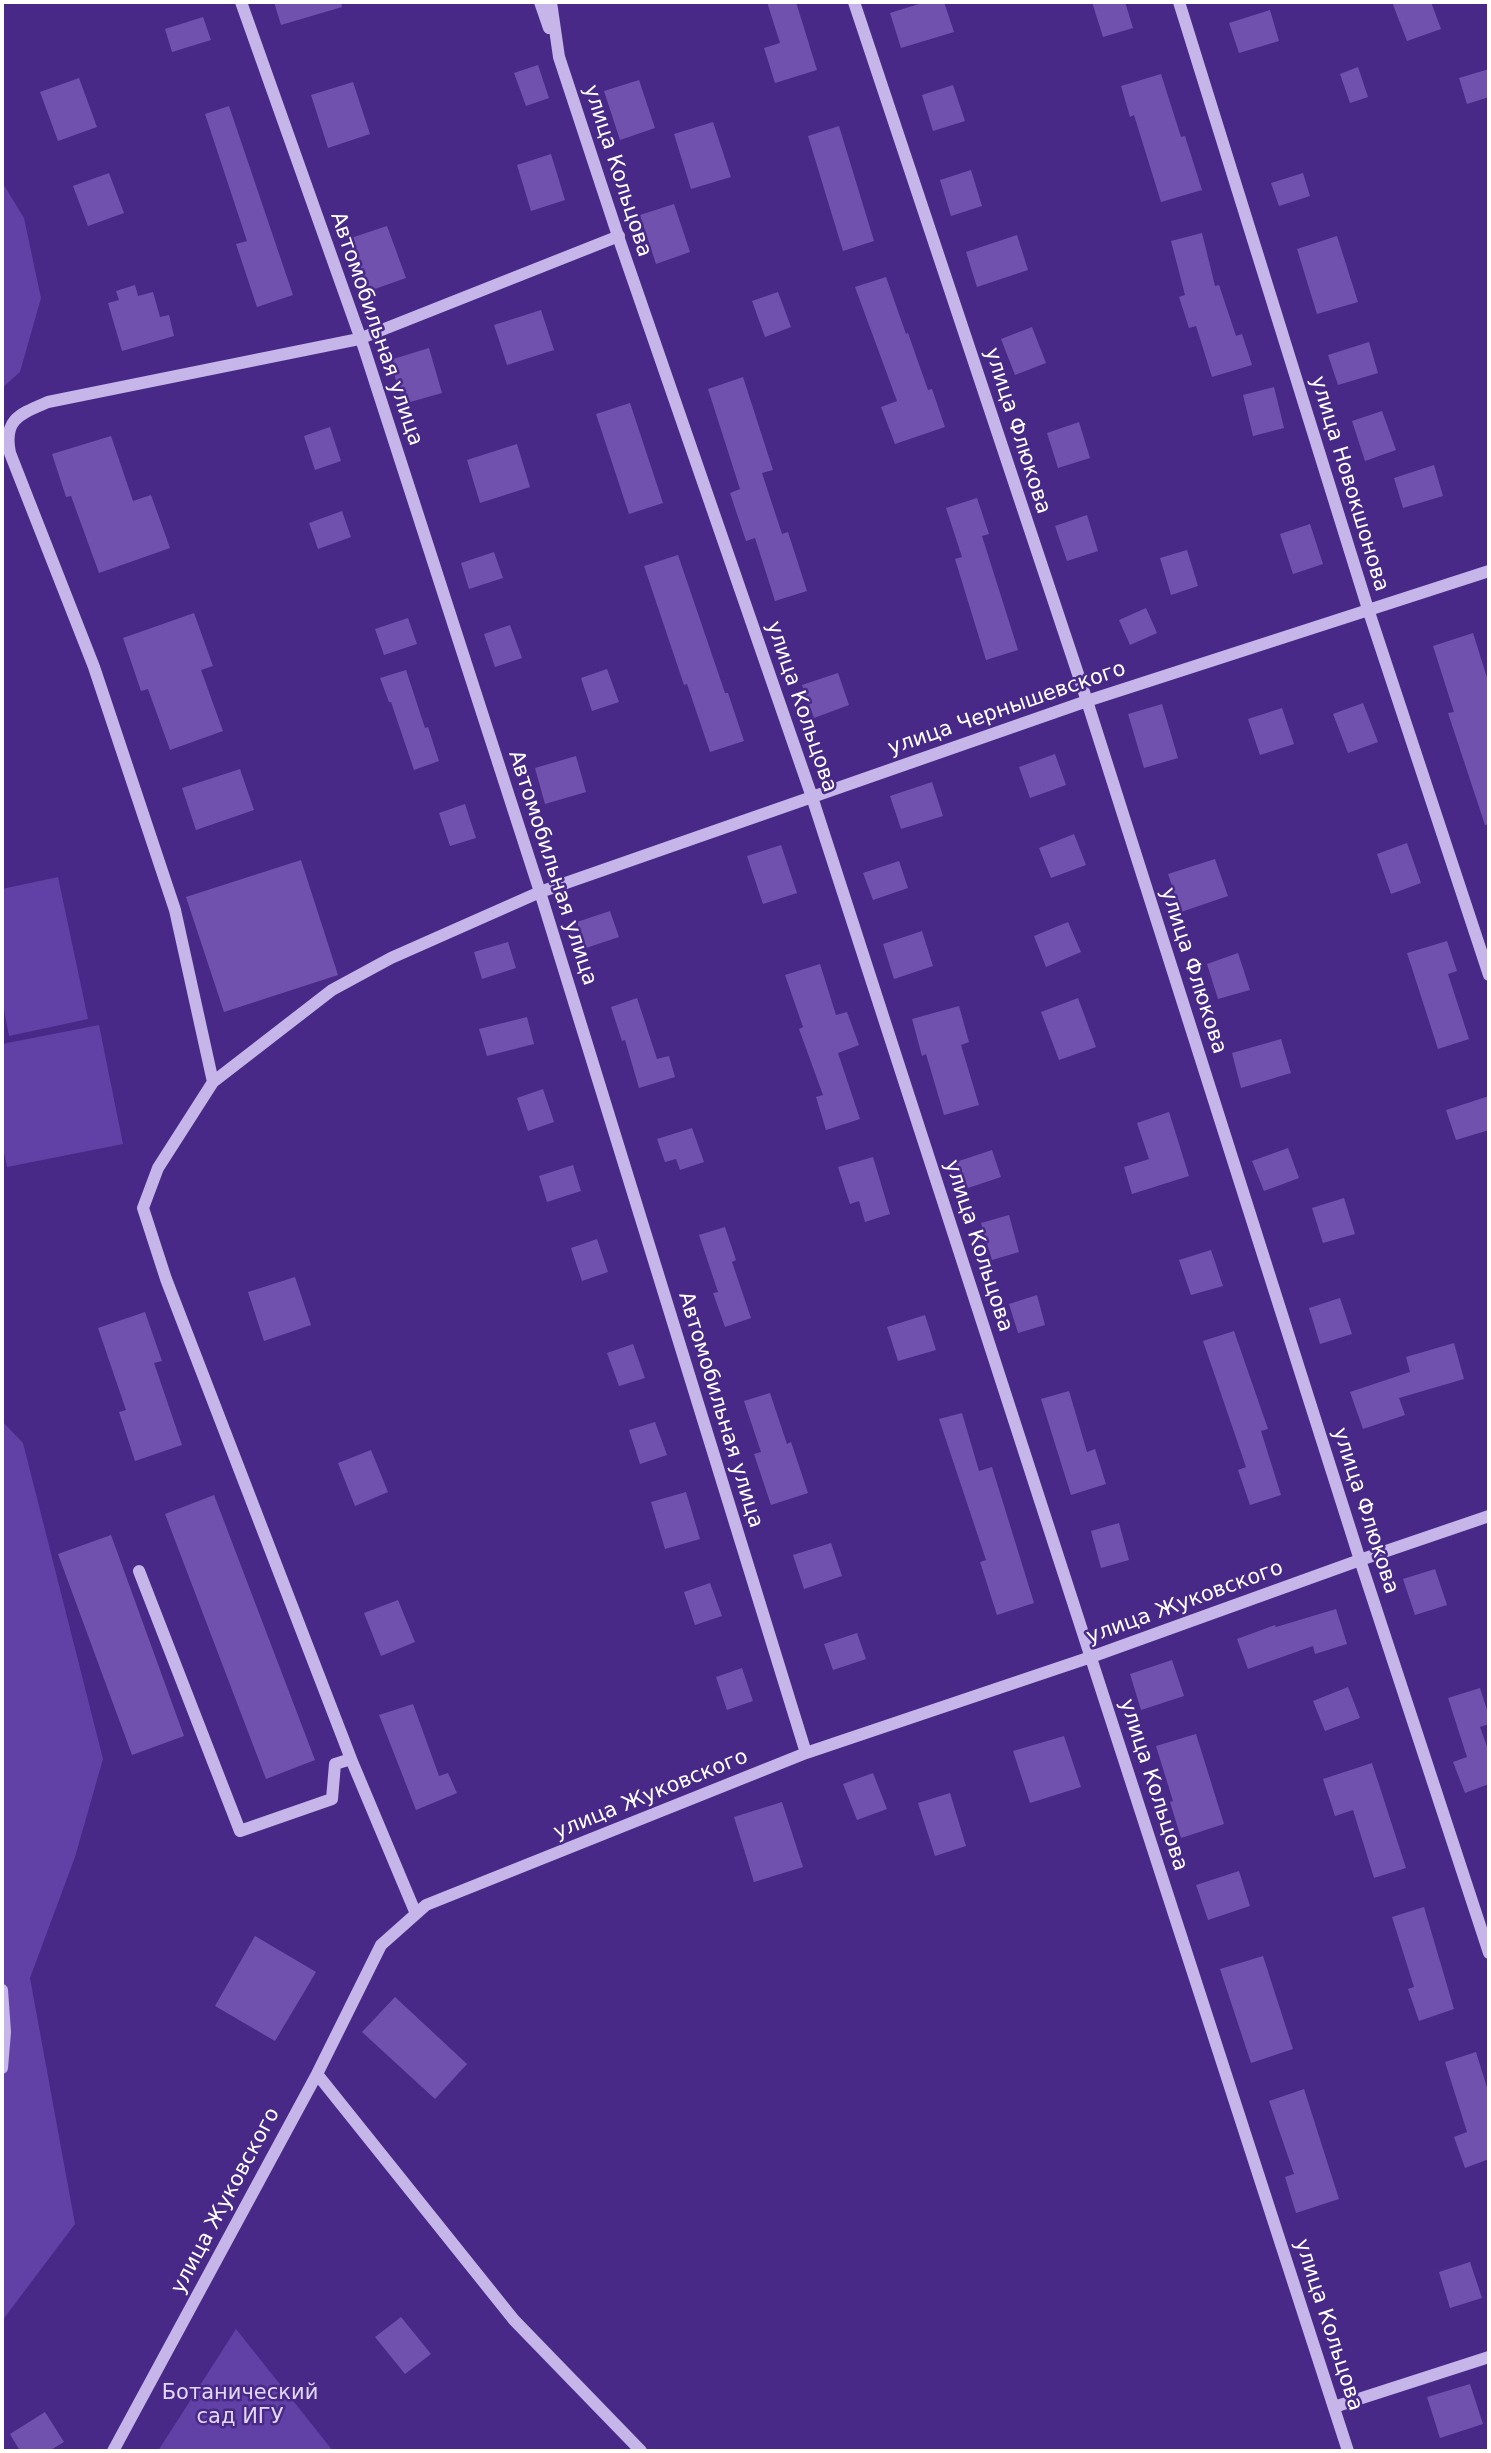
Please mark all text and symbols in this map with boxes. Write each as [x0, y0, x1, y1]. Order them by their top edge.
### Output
street label: улица Кольцова [577, 82, 657, 260]
street label: Автомобильная улица [324, 209, 428, 449]
street label: улица Флюкова [978, 345, 1056, 517]
street label: улица Новокшонова [1304, 373, 1394, 595]
street label: улица Кольцова [760, 618, 842, 796]
street label: улица Чернышевского [885, 656, 1129, 762]
street label: Автомобильная улица [502, 747, 602, 989]
street label: улица Флюкова [1154, 885, 1232, 1057]
street label: улица Кольцова [938, 1157, 1018, 1335]
street label: Автомобильная улица [672, 1289, 768, 1531]
street label: улица Флюкова [1326, 1425, 1404, 1597]
street label: улица Жуковского [1083, 1556, 1287, 1650]
street label: улица Кольцова [1113, 1696, 1193, 1874]
street label: улица Жуковского [550, 1744, 752, 1846]
street label: улица Жуковского [166, 2104, 286, 2298]
street label: улица Кольцова [1288, 2236, 1368, 2414]
park label: Ботанический сад ИГУ [162, 2381, 318, 2431]

